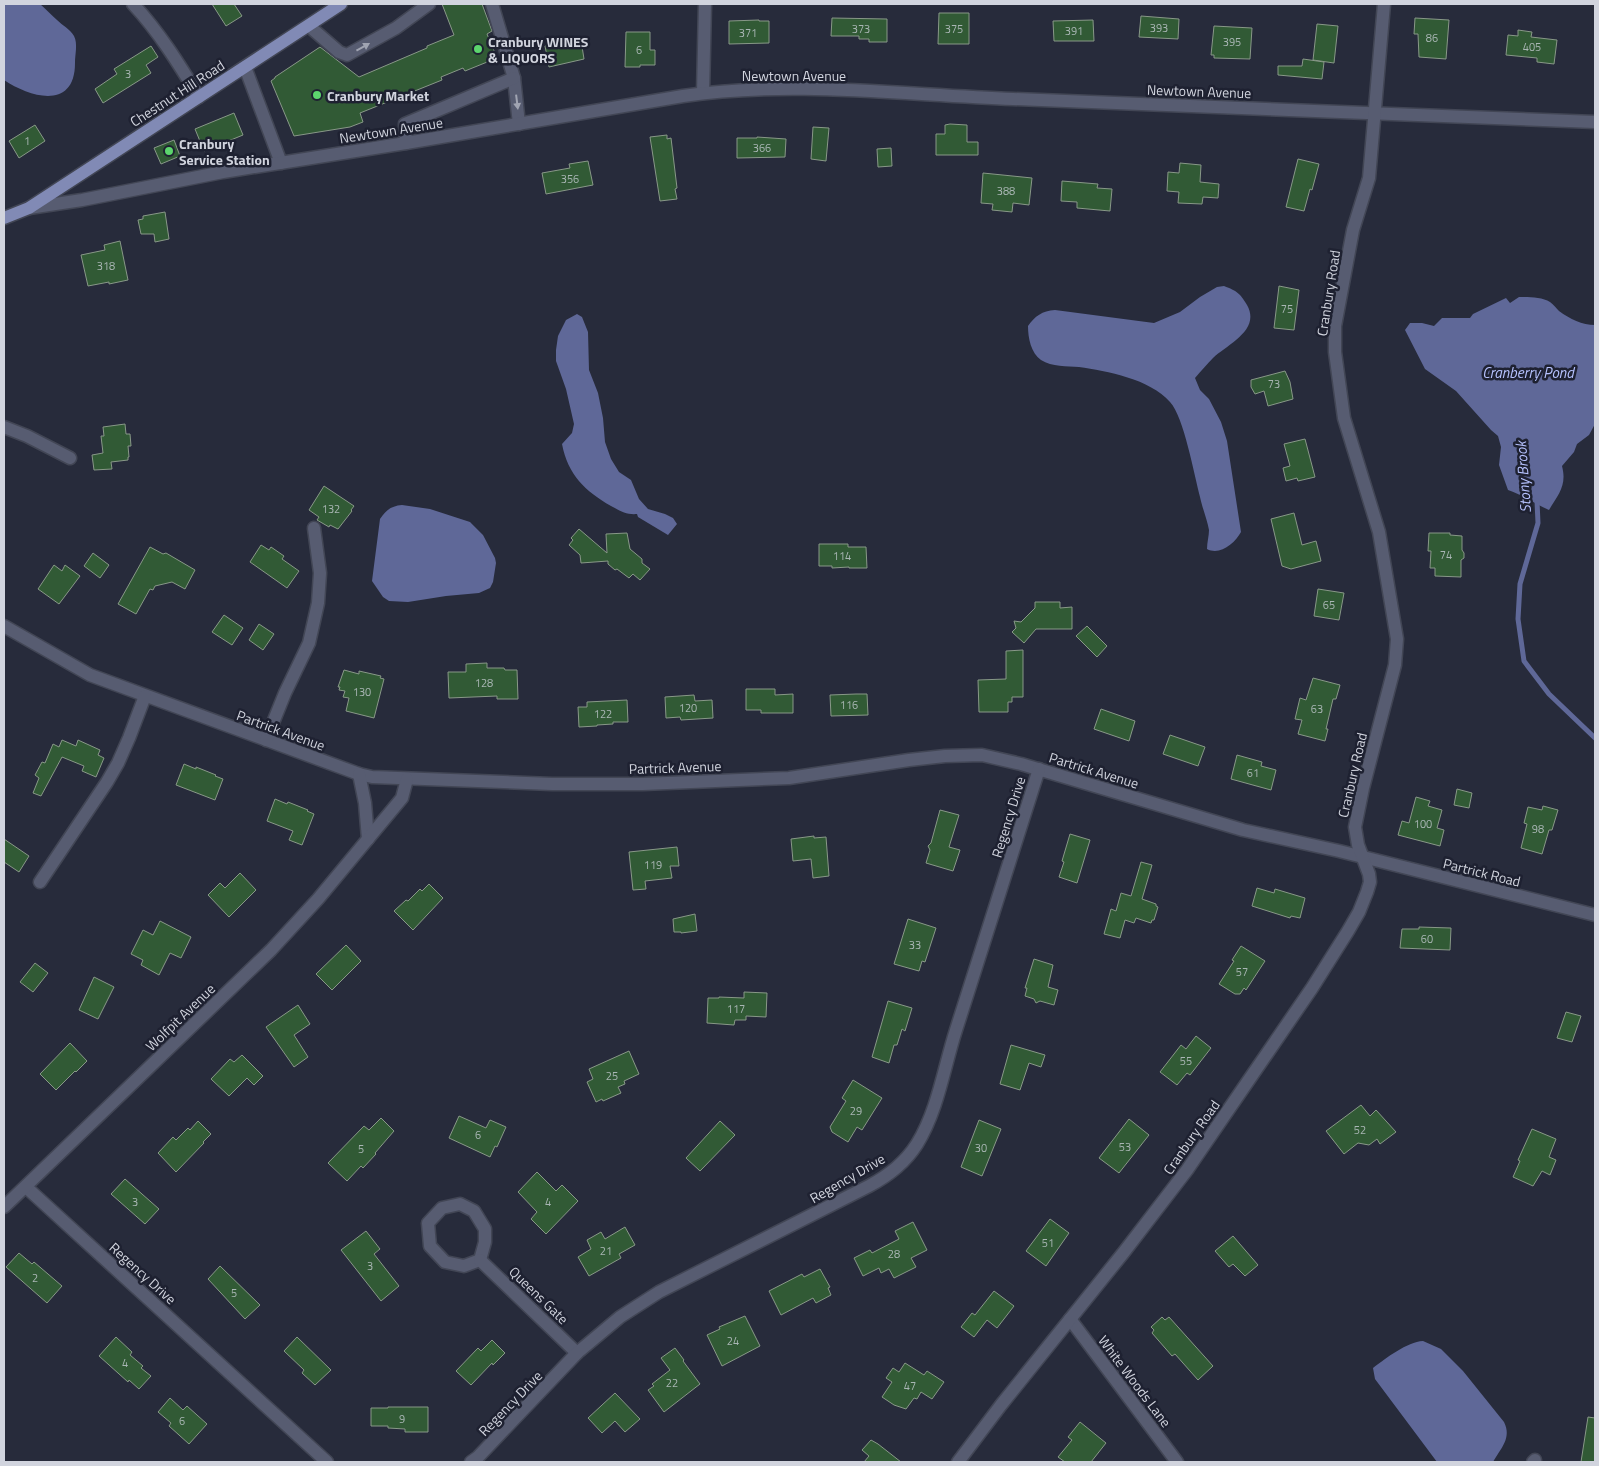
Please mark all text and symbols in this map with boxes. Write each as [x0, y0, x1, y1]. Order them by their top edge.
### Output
house number: 393 [1150, 20, 1168, 36]
house number: 373 [852, 21, 870, 37]
house number: 375 [945, 21, 963, 37]
house number: 391 [1065, 23, 1083, 39]
house number: 371 [739, 25, 757, 41]
house number: 86 [1426, 30, 1438, 46]
place label: Cranbury WINES & LIQUORS [488, 31, 589, 68]
house number: 395 [1223, 34, 1241, 50]
house number: 405 [1523, 39, 1541, 55]
house number: 6 [636, 42, 642, 58]
one-way arrow [356, 43, 369, 52]
marker: Cranbury WINES & LIQUORS [472, 43, 484, 55]
street label: Chestnut Hill Road [126, 55, 228, 131]
street label: Newtown Avenue [742, 65, 846, 86]
house number: 3 [125, 66, 131, 82]
street label: Newtown Avenue [1146, 79, 1252, 103]
place label: Cranbury Market [327, 85, 429, 106]
marker: Cranbury Market [311, 89, 323, 101]
one-way arrow [513, 94, 521, 110]
street label: Newtown Avenue [338, 111, 444, 149]
house number: 1 [24, 133, 30, 149]
place label: Cranbury Service Station [179, 133, 270, 170]
house number: 366 [753, 140, 771, 156]
marker: Cranbury Service Station [163, 145, 175, 157]
house number: 356 [561, 171, 579, 187]
house number: 388 [997, 183, 1015, 199]
street label: Cranbury Road [1311, 249, 1345, 337]
house number: 318 [97, 258, 115, 274]
house number: 75 [1281, 301, 1293, 317]
water label: Cranberry Pond [1482, 361, 1575, 384]
house number: 73 [1268, 376, 1280, 392]
water label: Stony Brook [1509, 438, 1537, 514]
house number: 132 [322, 501, 340, 517]
house number: 74 [1440, 547, 1452, 563]
house number: 114 [833, 548, 851, 564]
house number: 65 [1323, 597, 1335, 613]
house number: 128 [475, 675, 493, 691]
house number: 130 [353, 684, 371, 700]
house number: 116 [840, 697, 858, 713]
house number: 120 [679, 700, 697, 716]
house number: 63 [1311, 701, 1323, 717]
street label: Partrick Avenue [234, 704, 328, 756]
house number: 122 [594, 706, 612, 722]
street label: Cranbury Road [1332, 730, 1372, 820]
street label: Partrick Avenue [1047, 746, 1141, 794]
street label: Partrick Avenue [628, 755, 722, 779]
house number: 61 [1247, 765, 1259, 781]
street label: Regency Drive [986, 774, 1030, 860]
house number: 100 [1414, 816, 1432, 832]
house number: 98 [1532, 821, 1544, 837]
street label: Partrick Road [1441, 852, 1523, 892]
house number: 119 [644, 857, 662, 873]
house number: 60 [1421, 931, 1433, 947]
house number: 33 [909, 937, 921, 953]
house number: 57 [1236, 964, 1248, 980]
street label: Wolfpit Avenue [140, 978, 220, 1056]
house number: 117 [727, 1001, 745, 1017]
house number: 55 [1180, 1053, 1192, 1069]
house number: 25 [606, 1068, 618, 1084]
street label: Cranbury Road [1158, 1095, 1224, 1179]
house number: 29 [850, 1103, 862, 1119]
house number: 52 [1354, 1122, 1366, 1138]
house number: 6 [475, 1127, 481, 1143]
house number: 53 [1119, 1139, 1131, 1155]
house number: 30 [975, 1140, 987, 1156]
house number: 5 [358, 1141, 364, 1157]
street label: Regency Drive [805, 1148, 889, 1208]
house number: 3 [132, 1194, 138, 1210]
house number: 4 [545, 1194, 551, 1210]
house number: 51 [1042, 1235, 1054, 1251]
street label: Regency Drive [105, 1237, 181, 1309]
house number: 21 [600, 1243, 612, 1259]
house number: 28 [888, 1246, 900, 1262]
house number: 3 [367, 1258, 373, 1274]
street label: Queens Gate [505, 1261, 573, 1329]
house number: 2 [32, 1270, 38, 1286]
house number: 5 [231, 1285, 237, 1301]
street label: White Woods Lane [1093, 1331, 1177, 1431]
house number: 24 [727, 1333, 739, 1349]
house number: 4 [122, 1355, 128, 1371]
street label: Regency Drive [473, 1366, 547, 1440]
house number: 22 [666, 1375, 678, 1391]
house number: 47 [904, 1378, 916, 1394]
house number: 9 [399, 1411, 405, 1427]
house number: 6 [179, 1413, 185, 1429]

